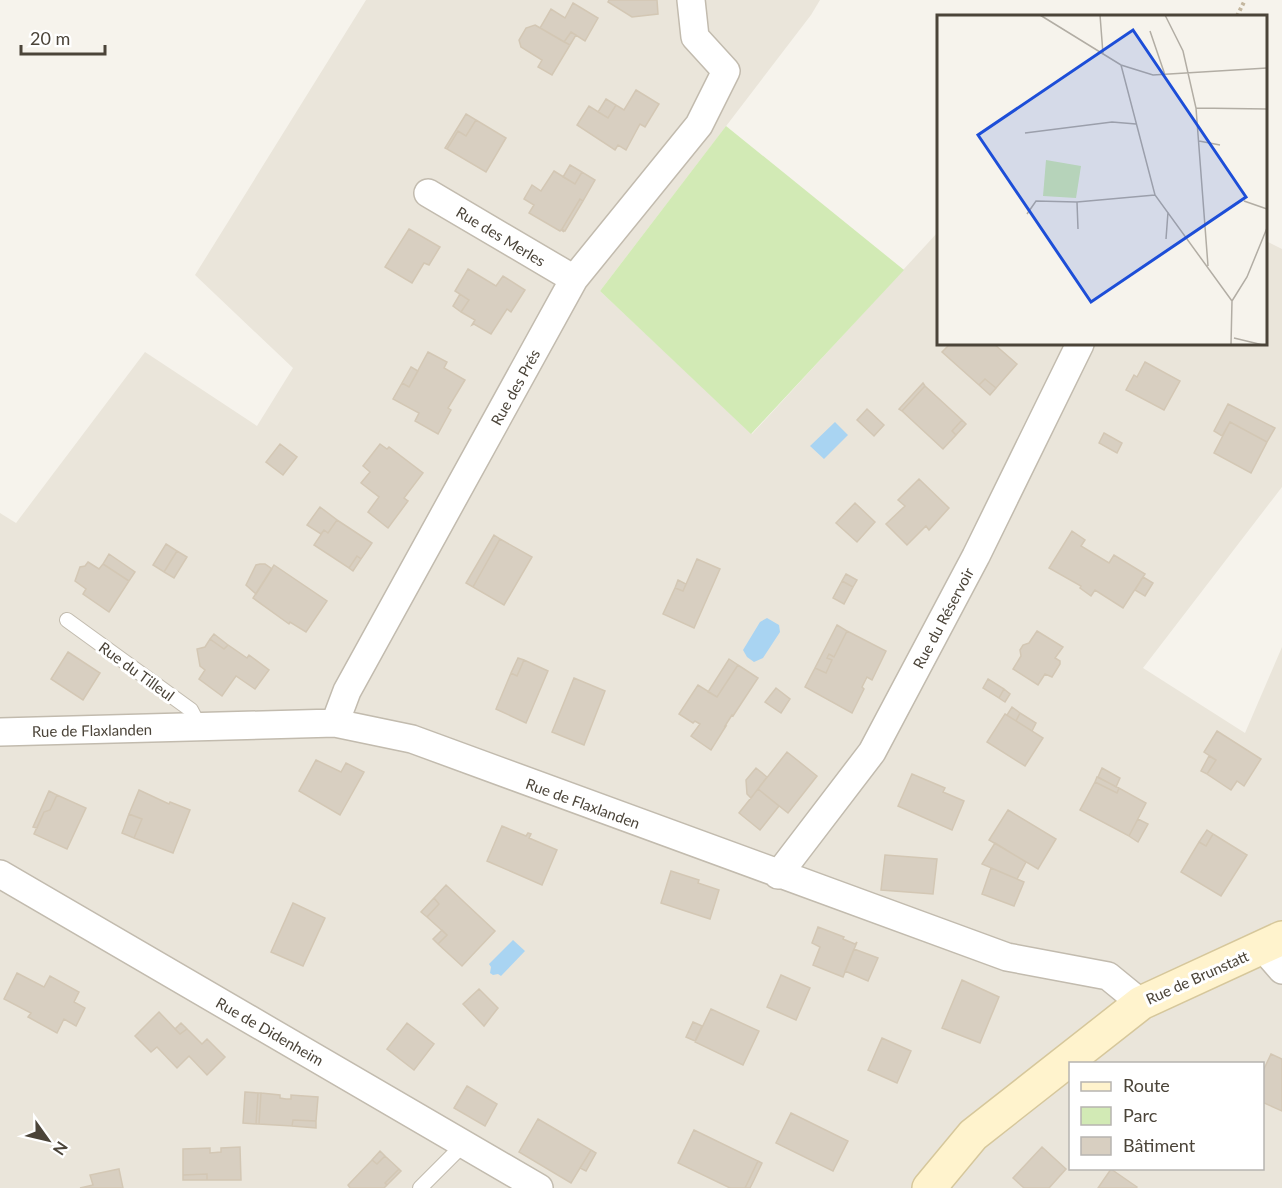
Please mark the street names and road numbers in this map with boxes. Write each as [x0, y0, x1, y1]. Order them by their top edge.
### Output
street label: Rue des Merles [453, 202, 549, 270]
street label: Rue des Prés [487, 346, 543, 428]
street label: Rue du Réservoir [909, 564, 977, 672]
street label: Rue du Tilleul [96, 638, 178, 704]
street label: Rue de Flaxlanden [32, 720, 152, 740]
street label: Rue de Flaxlanden [523, 774, 643, 832]
street label: Rue de Brunstatt [1143, 946, 1252, 1008]
street label: Rue de Didenheim [213, 993, 327, 1069]

